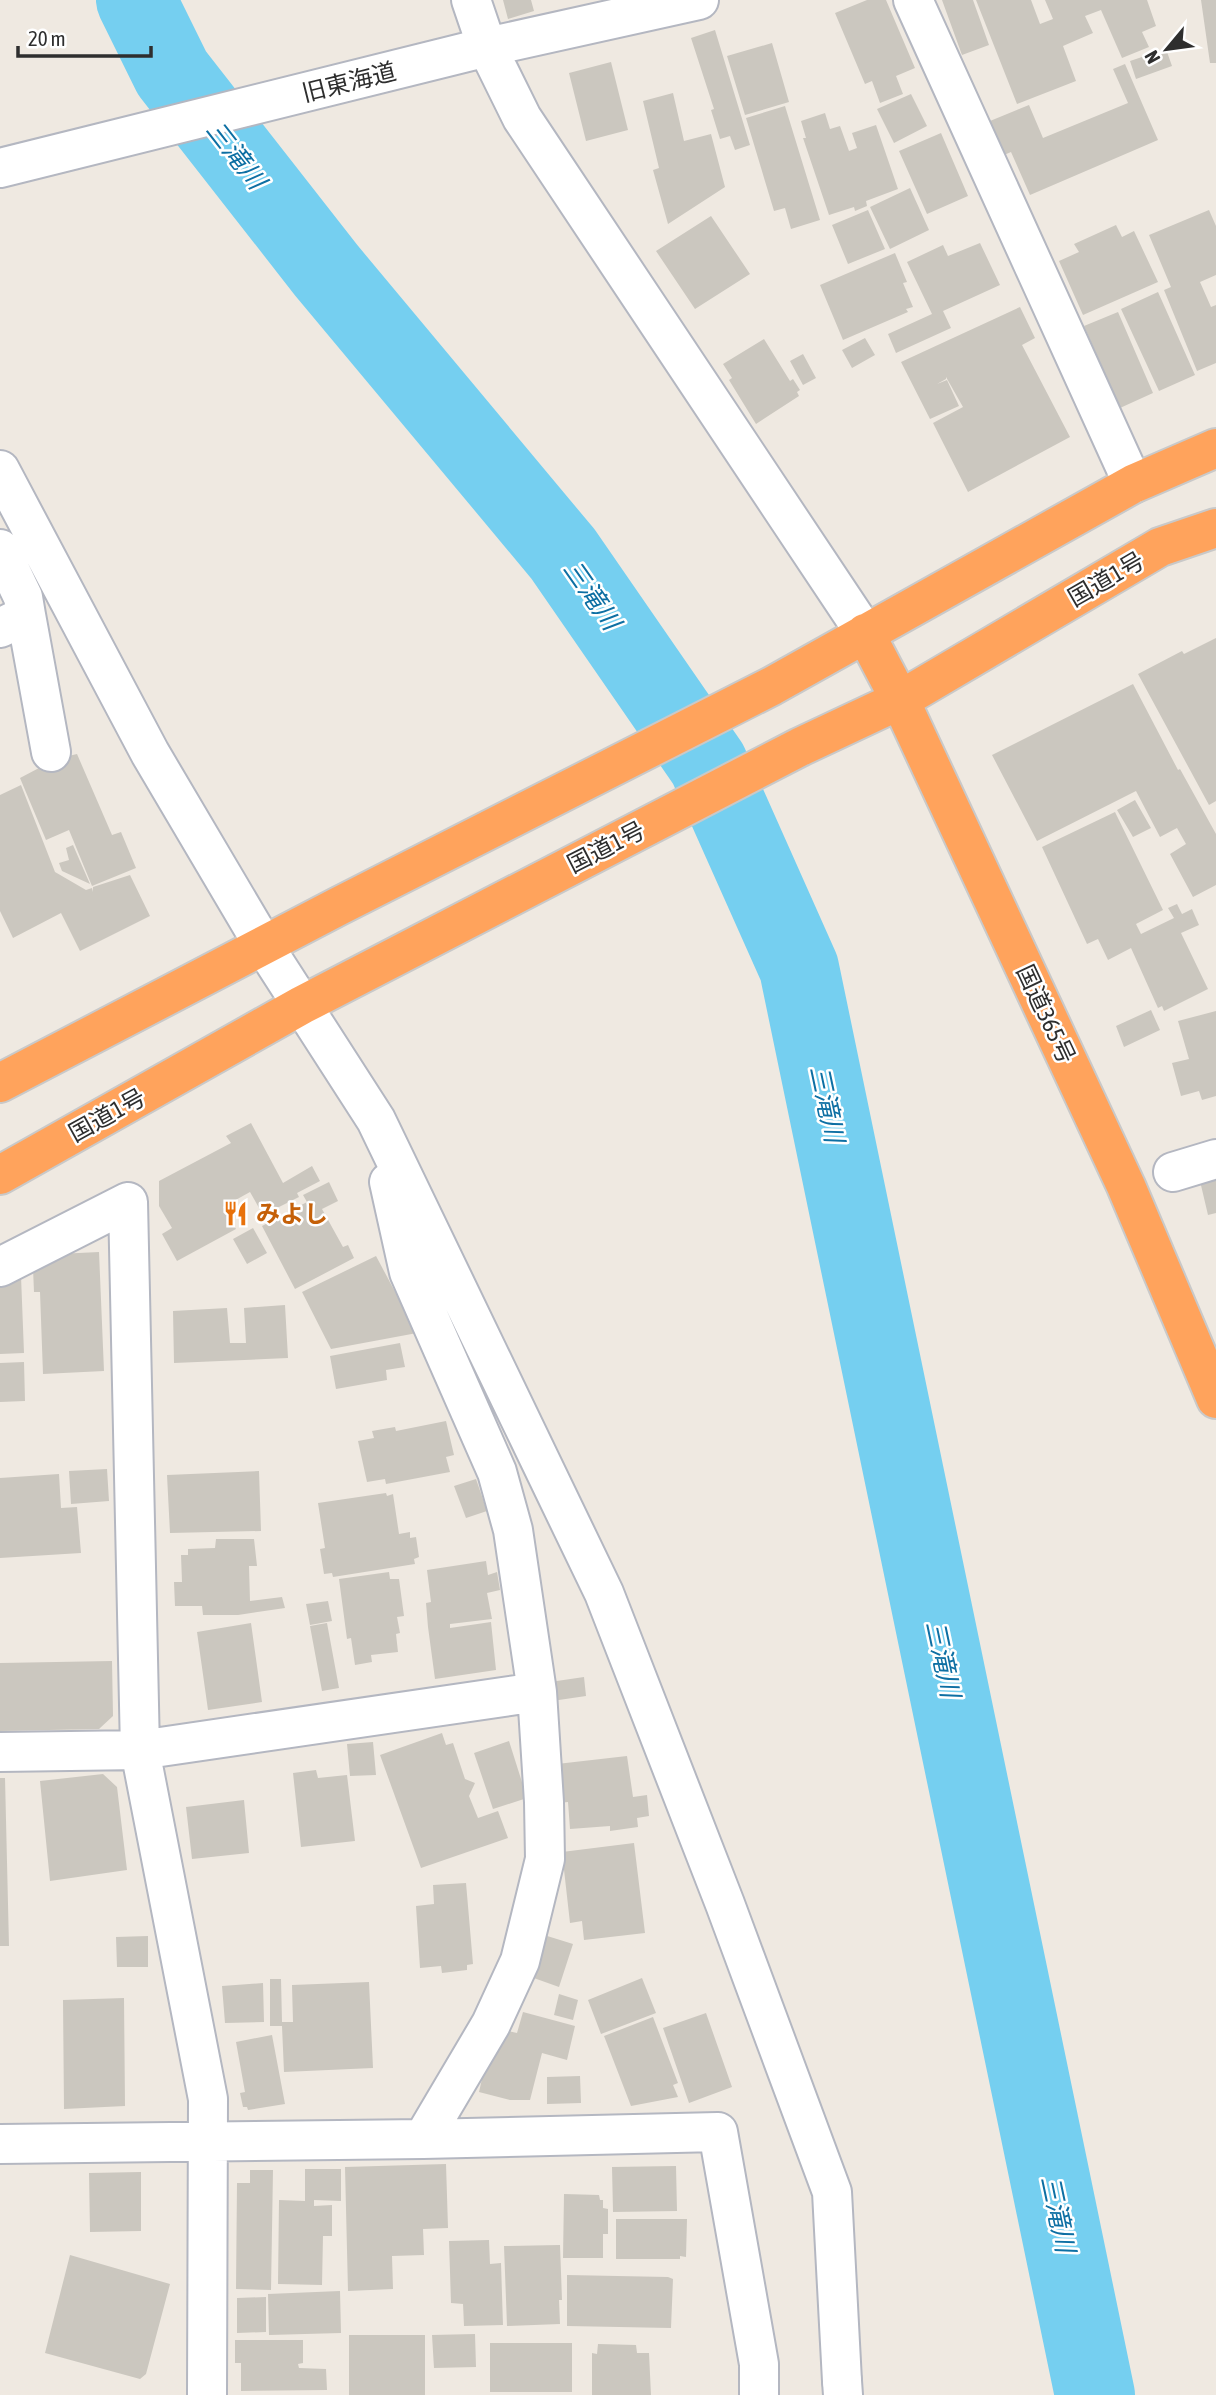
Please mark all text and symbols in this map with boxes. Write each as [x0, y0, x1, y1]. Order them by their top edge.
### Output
scale bar [18, 14, 150, 58]
north arrow [1132, 14, 1202, 84]
text: 20 m [28, 26, 66, 50]
text: N [1140, 47, 1164, 67]
street label: 旧東海道 [299, 57, 399, 107]
water label: 三滝川 [200, 115, 274, 197]
street label: 国道1号 [1063, 546, 1149, 612]
water label: 三滝川 [557, 554, 628, 638]
street label: 国道1号 [563, 816, 649, 878]
street label: 国道365号 [1011, 960, 1081, 1068]
water label: 三滝川 [804, 1063, 850, 1148]
street label: 国道1号 [64, 1083, 150, 1147]
restaurant icon: みよし [222, 1199, 250, 1227]
place label: みよし [256, 1200, 328, 1227]
water label: 三滝川 [920, 1618, 966, 1703]
water label: 三滝川 [1035, 2173, 1081, 2258]

